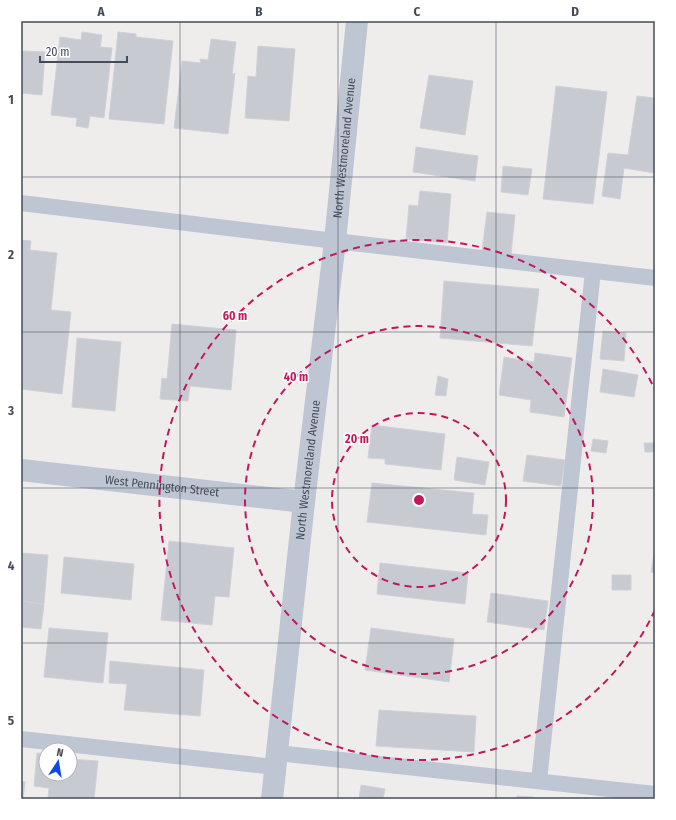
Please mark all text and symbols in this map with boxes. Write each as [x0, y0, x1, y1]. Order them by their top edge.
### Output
text: A [96, 4, 105, 19]
text: B [255, 4, 263, 19]
text: C [414, 4, 421, 19]
text: D [571, 4, 579, 19]
scale bar [40, 38, 127, 64]
text: 20 m [46, 45, 70, 59]
street label: North Westmoreland Avenue [330, 77, 358, 219]
text: 1 [8, 92, 14, 107]
text: 2 [7, 247, 14, 262]
text: 60 m [223, 309, 247, 323]
text: 40 m [284, 370, 308, 384]
street label: North Westmoreland Avenue [293, 399, 323, 541]
text: 3 [7, 403, 14, 418]
text: 20 m [344, 432, 369, 446]
street label: West Pennington Street [104, 473, 220, 499]
centre of rings [412, 493, 426, 507]
text: 4 [8, 558, 15, 573]
text: 5 [8, 713, 14, 728]
north arrow [38, 742, 78, 782]
text: N [55, 746, 65, 760]

